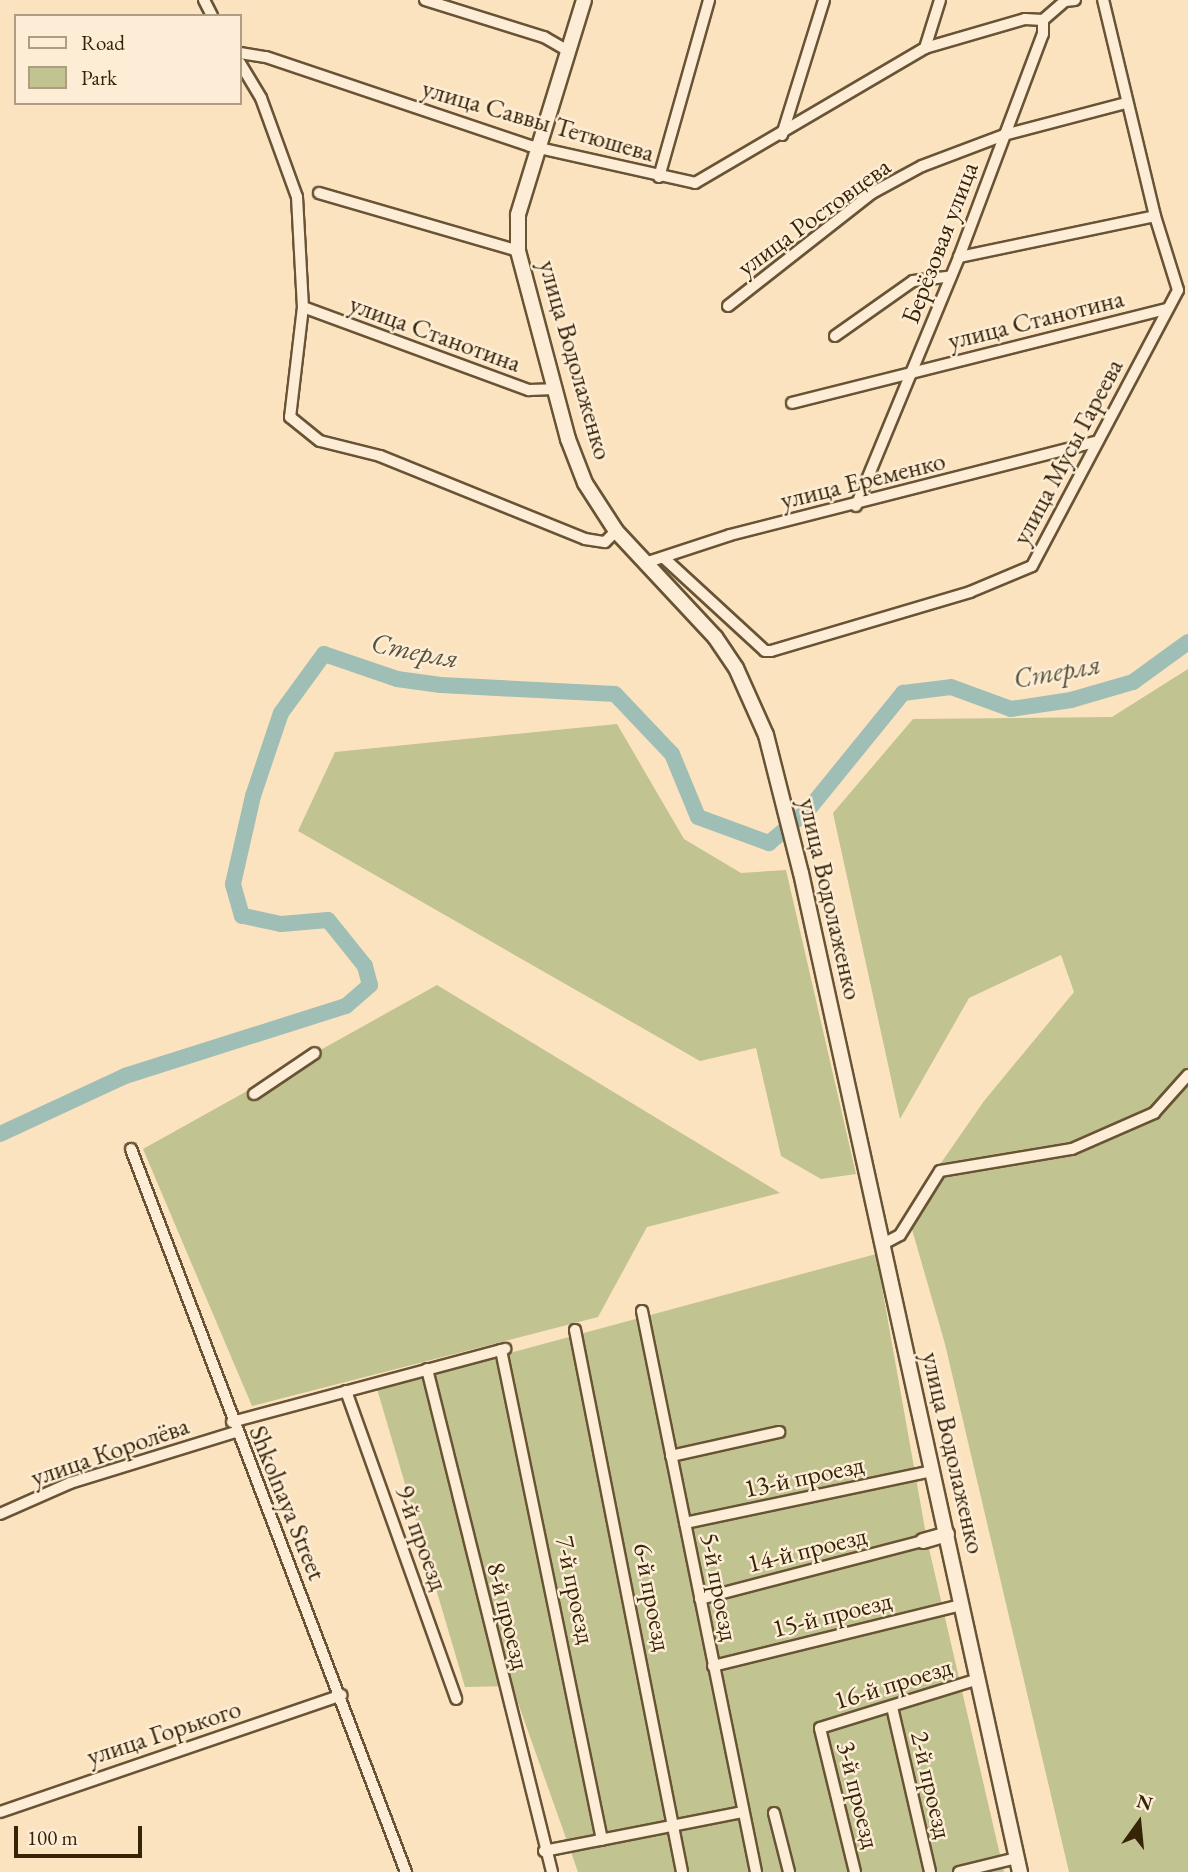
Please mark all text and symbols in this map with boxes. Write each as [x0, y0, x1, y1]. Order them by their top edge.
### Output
legend [14, 14, 242, 105]
text: Road [81, 29, 125, 56]
text: Park [81, 64, 117, 91]
street label: улица Саввы Тетюшева [418, 73, 658, 169]
street label: улица Ростовцева [731, 151, 897, 283]
street label: Берёзовая улица [895, 158, 985, 328]
street label: улица Водолаженко [532, 257, 618, 463]
street label: улица Станотина [945, 283, 1127, 357]
street label: улица Станотина [345, 289, 525, 379]
street label: улица Мусы Гареева [1006, 354, 1130, 550]
street label: улица Еременко [777, 445, 949, 517]
water label: Стерля [369, 625, 461, 675]
water label: Стерля [1011, 647, 1103, 695]
street label: улица Водолаженко [792, 795, 868, 1003]
street label: улица Водолаженко [915, 1349, 991, 1557]
street label: улица Королёва [27, 1410, 193, 1494]
street label: Shkolnaya Street [242, 1421, 332, 1585]
street label: 13-й проезд [741, 1449, 867, 1505]
street label: 9-й проезд [388, 1481, 454, 1595]
street label: 14-й проезд [744, 1520, 870, 1580]
street label: 5-й проезд [693, 1530, 745, 1644]
street label: 7-й проезд [548, 1533, 602, 1647]
street label: 6-й проезд [626, 1540, 678, 1654]
street label: 8-й проезд [480, 1559, 536, 1673]
street label: 15-й проезд [769, 1585, 895, 1645]
street label: 16-й проезд [830, 1651, 956, 1717]
street label: улица Горького [83, 1693, 245, 1773]
street label: 2-й проезд [903, 1728, 959, 1842]
street label: 3-й проезд [830, 1738, 886, 1852]
north arrow [1104, 1788, 1174, 1858]
text: N [1134, 1788, 1155, 1816]
scale bar [18, 1812, 145, 1856]
text: 100 m [27, 1824, 78, 1851]

